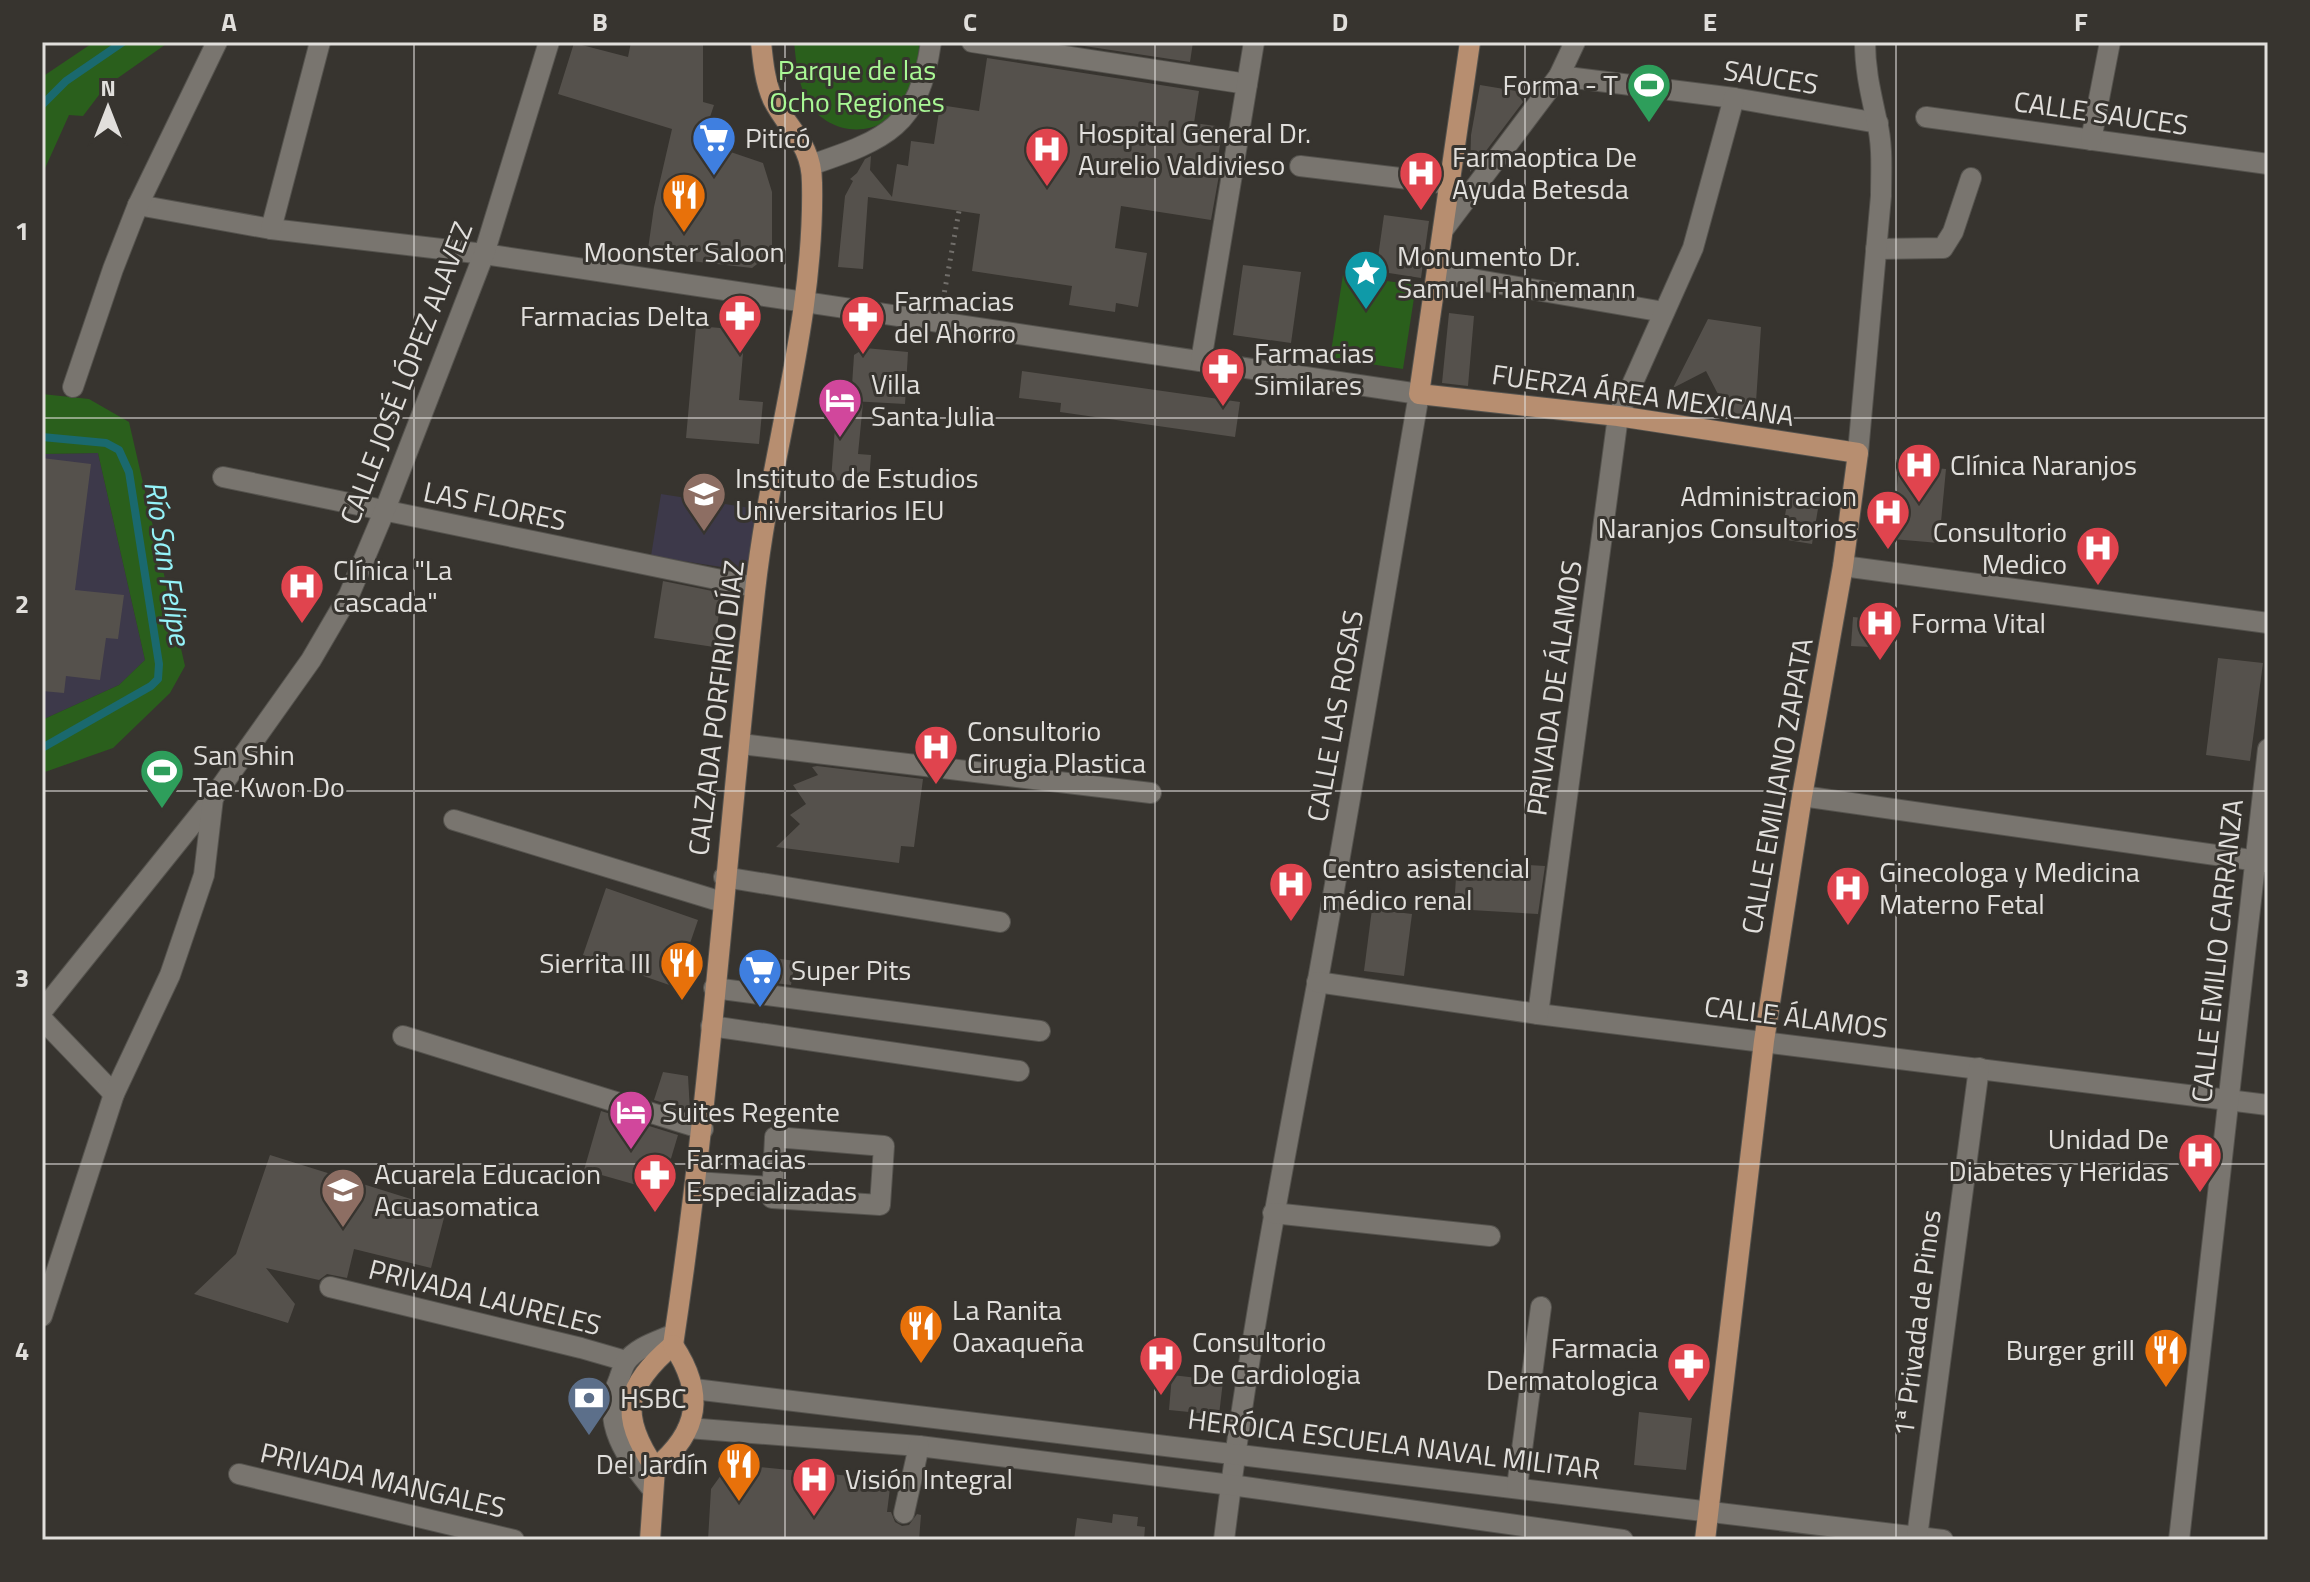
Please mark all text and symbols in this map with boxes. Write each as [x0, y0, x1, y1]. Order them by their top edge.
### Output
text: A [221, 2, 237, 41]
text: B [592, 2, 608, 41]
text: C [963, 2, 977, 41]
text: D [1332, 2, 1348, 41]
text: E [1703, 2, 1717, 41]
text: F [2074, 2, 2088, 41]
park label: Parque de las Ocho Regiones [769, 48, 945, 123]
street label: SAUCES [1721, 48, 1821, 105]
sports icon: Forma - T [1625, 61, 1673, 124]
place label: Forma - T [1503, 63, 1618, 106]
north arrow [68, 68, 148, 148]
text: N [100, 71, 116, 105]
street label: CALLE SAUCES [2011, 79, 2191, 146]
place label: Hospital General Dr. Aurelio Valdivieso [1078, 111, 1311, 186]
supermarket icon: Piticó [690, 114, 738, 177]
place label: Piticó [745, 116, 811, 159]
hospital icon: Hospital General Dr. Aurelio Valdivieso [1023, 125, 1071, 188]
place label: Farmaoptica De Ayuda Betesda [1452, 135, 1637, 210]
hospital icon: Farmaoptica De Ayuda Betesda [1397, 149, 1445, 212]
restaurant icon: Moonster Saloon [660, 171, 708, 234]
text: 1 [15, 211, 29, 250]
street label: CALLE JOSÉ LÓPEZ ALAVEZ [328, 215, 483, 530]
place label: Moonster Saloon [583, 230, 785, 273]
place label: Monumento Dr. Samuel Hahnemann [1397, 234, 1636, 309]
place icon: Monumento Dr. Samuel Hahnemann [1342, 248, 1390, 311]
place label: Farmacias del Ahorro [894, 279, 1016, 354]
pharmacy icon: Farmacias Delta [716, 292, 764, 355]
pharmacy icon: Farmacias del Ahorro [839, 293, 887, 356]
place label: Farmacias Delta [520, 294, 709, 337]
place label: Farmacias Similares [1254, 331, 1374, 406]
pharmacy icon: Farmacias Similares [1199, 345, 1247, 408]
street label: FUERZA ÁREA MEXICANA [1489, 352, 1797, 437]
place label: Villa Santa Julia [871, 362, 995, 437]
hotel icon: Villa Santa Julia [816, 376, 864, 439]
hospital icon: Clínica Naranjos [1895, 441, 1943, 504]
place label: Clínica Naranjos [1950, 443, 2137, 486]
place label: Instituto de Estudios Universitarios IEU [735, 456, 978, 531]
street label: LAS FLORES [420, 469, 571, 542]
school or university icon: Instituto de Estudios Universitarios IEU [680, 470, 728, 533]
place label: Administracion Naranjos Consultorios [1598, 474, 1857, 549]
water label: Río San Felipe [132, 478, 204, 650]
hospital icon: Administracion Naranjos Consultorios [1864, 488, 1912, 551]
place label: Consultorio Medico [1933, 510, 2067, 585]
hospital icon: Consultorio Medico [2074, 524, 2122, 587]
place label: Clínica "La cascada" [333, 548, 452, 623]
street label: CALZADA PORFIRIO DÍAZ [676, 558, 755, 858]
street label: PRIVADA DE ÁLAMOS [1514, 558, 1593, 818]
hospital icon: Clínica "La cascada" [278, 562, 326, 625]
text: 2 [15, 584, 29, 623]
hospital icon: Forma Vital [1856, 599, 1904, 662]
place label: Forma Vital [1911, 601, 2046, 644]
street label: CALLE LAS ROSAS [1295, 607, 1374, 825]
street label: CALLE EMILIANO ZAPATA [1729, 634, 1824, 937]
place label: Consultorio Cirugia Plastica [967, 709, 1146, 784]
hospital icon: Consultorio Cirugia Plastica [912, 723, 960, 786]
place label: San Shin Tae Kwon Do [193, 733, 345, 808]
sports icon: San Shin Tae Kwon Do [138, 747, 186, 810]
street label: CALLE EMILIO CARRANZA [2179, 797, 2254, 1105]
place label: Centro asistencial médico renal [1322, 846, 1530, 921]
place label: Ginecologa y Medicina Materno Fetal [1879, 850, 2140, 925]
hospital icon: Centro asistencial médico renal [1267, 860, 1315, 923]
hospital icon: Ginecologa y Medicina Materno Fetal [1824, 864, 1872, 927]
restaurant icon: Sierrita III [658, 939, 706, 1002]
place label: Sierrita III [539, 941, 651, 984]
supermarket icon: Super Pits [736, 946, 784, 1009]
place label: Super Pits [791, 948, 911, 991]
text: 3 [15, 958, 29, 997]
street label: CALLE ÁLAMOS [1702, 984, 1890, 1049]
hotel icon: Suites Regente [607, 1088, 655, 1151]
place label: Suites Regente [662, 1090, 840, 1133]
place label: Unidad De Diabetes y Heridas [1949, 1117, 2169, 1192]
hospital icon: Unidad De Diabetes y Heridas [2176, 1131, 2224, 1194]
place label: Farmacias Especializadas [686, 1137, 857, 1212]
pharmacy icon: Farmacias Especializadas [631, 1151, 679, 1214]
place label: Acuarela Educacion Acuasomatica [374, 1152, 601, 1227]
school or university icon: Acuarela Educacion Acuasomatica [319, 1166, 367, 1229]
street label: 1ª Privada de Pinos [1881, 1207, 1952, 1439]
street label: PRIVADA LAURELES [364, 1247, 606, 1346]
place label: La Ranita Oaxaqueña [952, 1288, 1084, 1363]
restaurant icon: La Ranita Oaxaqueña [897, 1302, 945, 1365]
place label: Consultorio De Cardiologia [1192, 1320, 1360, 1395]
place label: Farmacia Dermatologica [1486, 1326, 1658, 1401]
restaurant icon: Burger grill [2142, 1326, 2190, 1389]
place label: Burger grill [2006, 1328, 2135, 1371]
text: 4 [15, 1331, 29, 1370]
hospital icon: Consultorio De Cardiologia [1137, 1334, 1185, 1397]
pharmacy icon: Farmacia Dermatologica [1665, 1340, 1713, 1403]
bank icon: HSBC [565, 1374, 613, 1437]
place label: HSBC [620, 1376, 687, 1419]
street label: HERÓICA ESCUELA NAVAL MILITAR [1185, 1397, 1603, 1490]
street label: PRIVADA MANGALES [256, 1430, 510, 1529]
restaurant icon: Del Jardín [715, 1440, 763, 1503]
place label: Del Jardín [596, 1442, 708, 1485]
hospital icon: Visión Integral [790, 1455, 838, 1518]
place label: Visión Integral [845, 1457, 1013, 1500]

